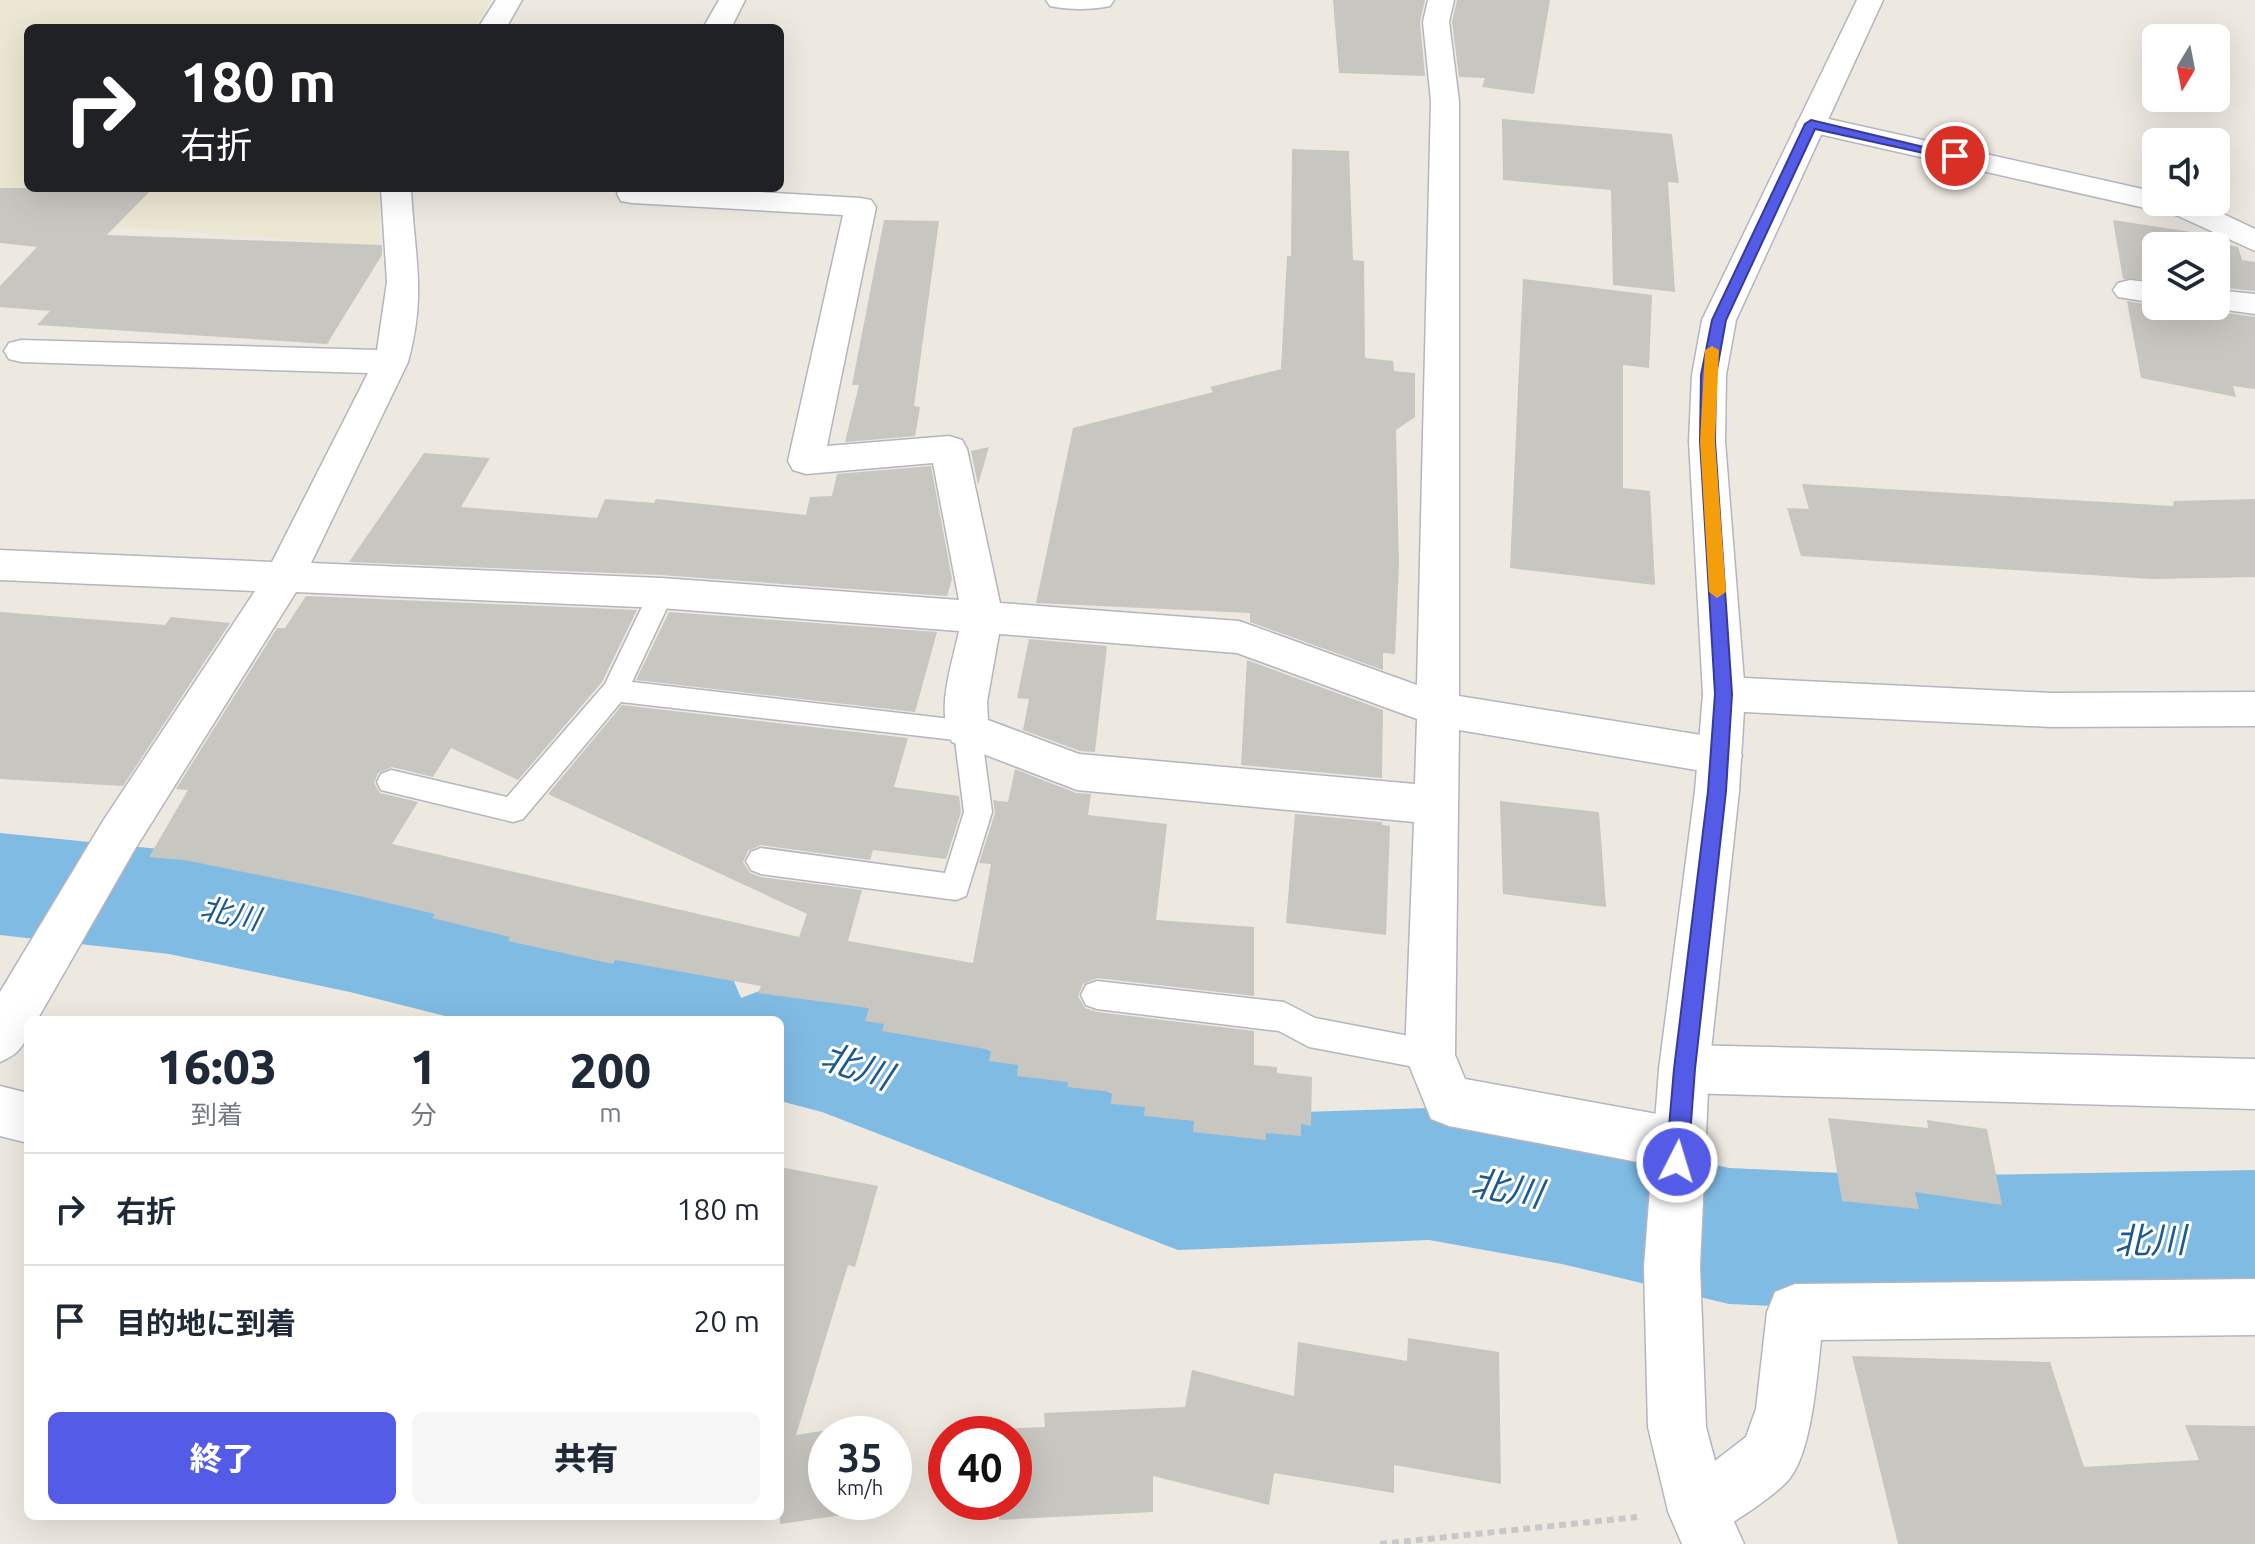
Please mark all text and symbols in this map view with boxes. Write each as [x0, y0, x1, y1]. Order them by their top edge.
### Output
north arrow [2142, 24, 2230, 112]
map controls [2142, 24, 2230, 320]
text: 180 m [180, 50, 336, 113]
icon: right [48, 56, 152, 160]
pin [1921, 122, 1989, 190]
text: 右折 [180, 124, 252, 165]
button: sound [2142, 128, 2230, 216]
icon: arrive [1933, 134, 1977, 178]
button: layers [2142, 232, 2230, 320]
water label: 北川 [197, 890, 266, 937]
water label: 北川 [816, 1034, 902, 1098]
text: 16:03 [157, 1039, 277, 1093]
text: 1 [410, 1039, 437, 1093]
text: 200 [570, 1043, 651, 1097]
text: m [599, 1098, 622, 1127]
text: 到着 [191, 1100, 243, 1129]
text: 分 [410, 1100, 436, 1129]
position arrow [1635, 1120, 1719, 1204]
water label: 北川 [1468, 1161, 1550, 1215]
icon: right [48, 1187, 92, 1231]
text: 180 m [676, 1192, 760, 1226]
text: 右折 [116, 1194, 176, 1228]
water label: 北川 [2114, 1218, 2190, 1261]
icon: arrive [48, 1299, 92, 1343]
text: 20 m [693, 1304, 760, 1338]
text: 目的地に到着 [116, 1306, 296, 1340]
button: 終了 [48, 1412, 396, 1504]
button: 共有 [412, 1412, 760, 1504]
speed limit sign: 40 [928, 1416, 1032, 1520]
text: 35 [837, 1435, 883, 1480]
text: km/h [837, 1476, 883, 1499]

